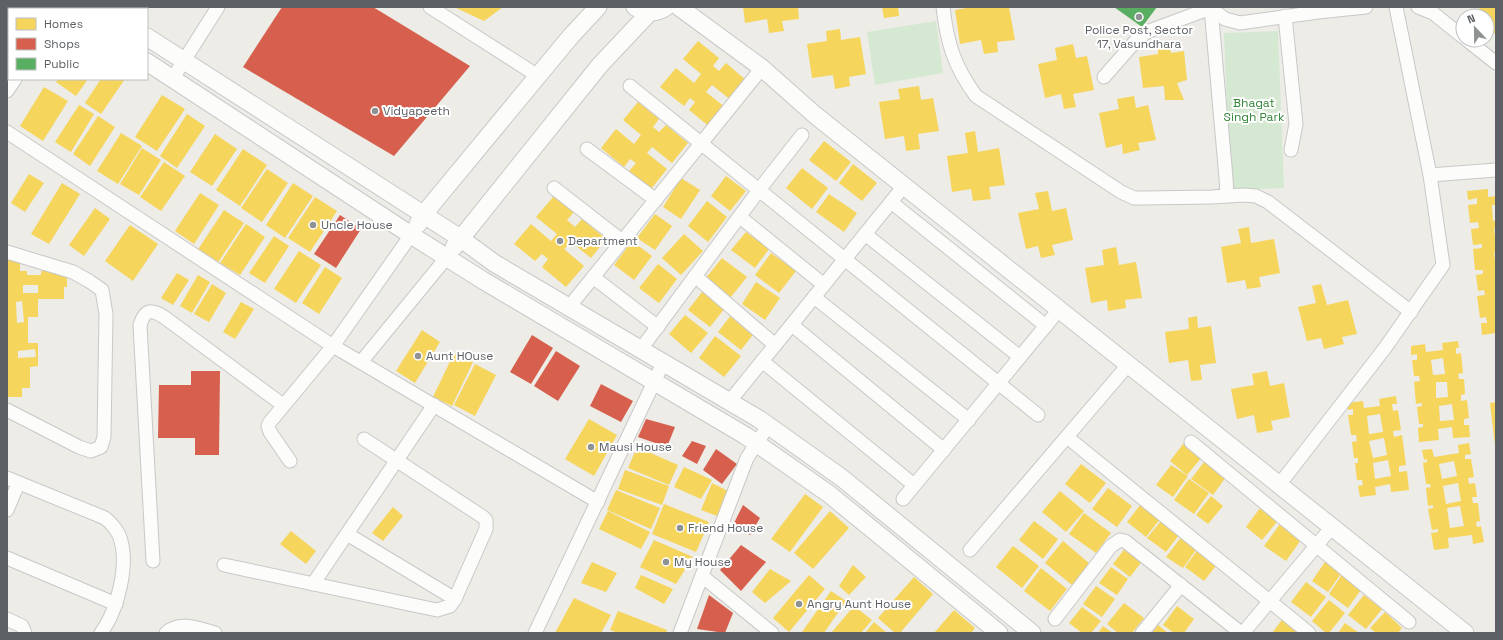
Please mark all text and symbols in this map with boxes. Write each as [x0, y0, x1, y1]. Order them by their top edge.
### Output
legend [8, 8, 148, 80]
north arrow [1455, 8, 1495, 48]
text: N [1465, 11, 1477, 27]
marker: Police Post, Sector 17, Vasundhara [1134, 12, 1144, 22]
text: Homes [44, 16, 83, 32]
place label: Police Post, Sector 17, Vasundhara [1085, 22, 1194, 52]
text: Shops [44, 36, 80, 52]
text: Public [44, 56, 79, 72]
park label: Bhagat Singh Park [1224, 95, 1285, 125]
place label: Vidyapeeth [383, 103, 450, 119]
marker: Vidyapeeth [370, 106, 380, 116]
place label: Uncle House [321, 217, 393, 233]
marker: Uncle House [308, 220, 318, 230]
place label: Department [568, 233, 638, 249]
marker: Department [555, 236, 565, 246]
place label: Aunt HOuse [426, 348, 493, 364]
marker: Aunt HOuse [413, 351, 423, 361]
place label: Mausi House [599, 439, 672, 455]
marker: Mausi House [586, 442, 596, 452]
place label: Friend House [688, 520, 763, 536]
marker: Friend House [675, 523, 685, 533]
place label: My House [674, 554, 731, 570]
marker: My House [661, 557, 671, 567]
place label: Angry Aunt House [807, 596, 911, 612]
marker: Angry Aunt House [794, 599, 804, 609]

